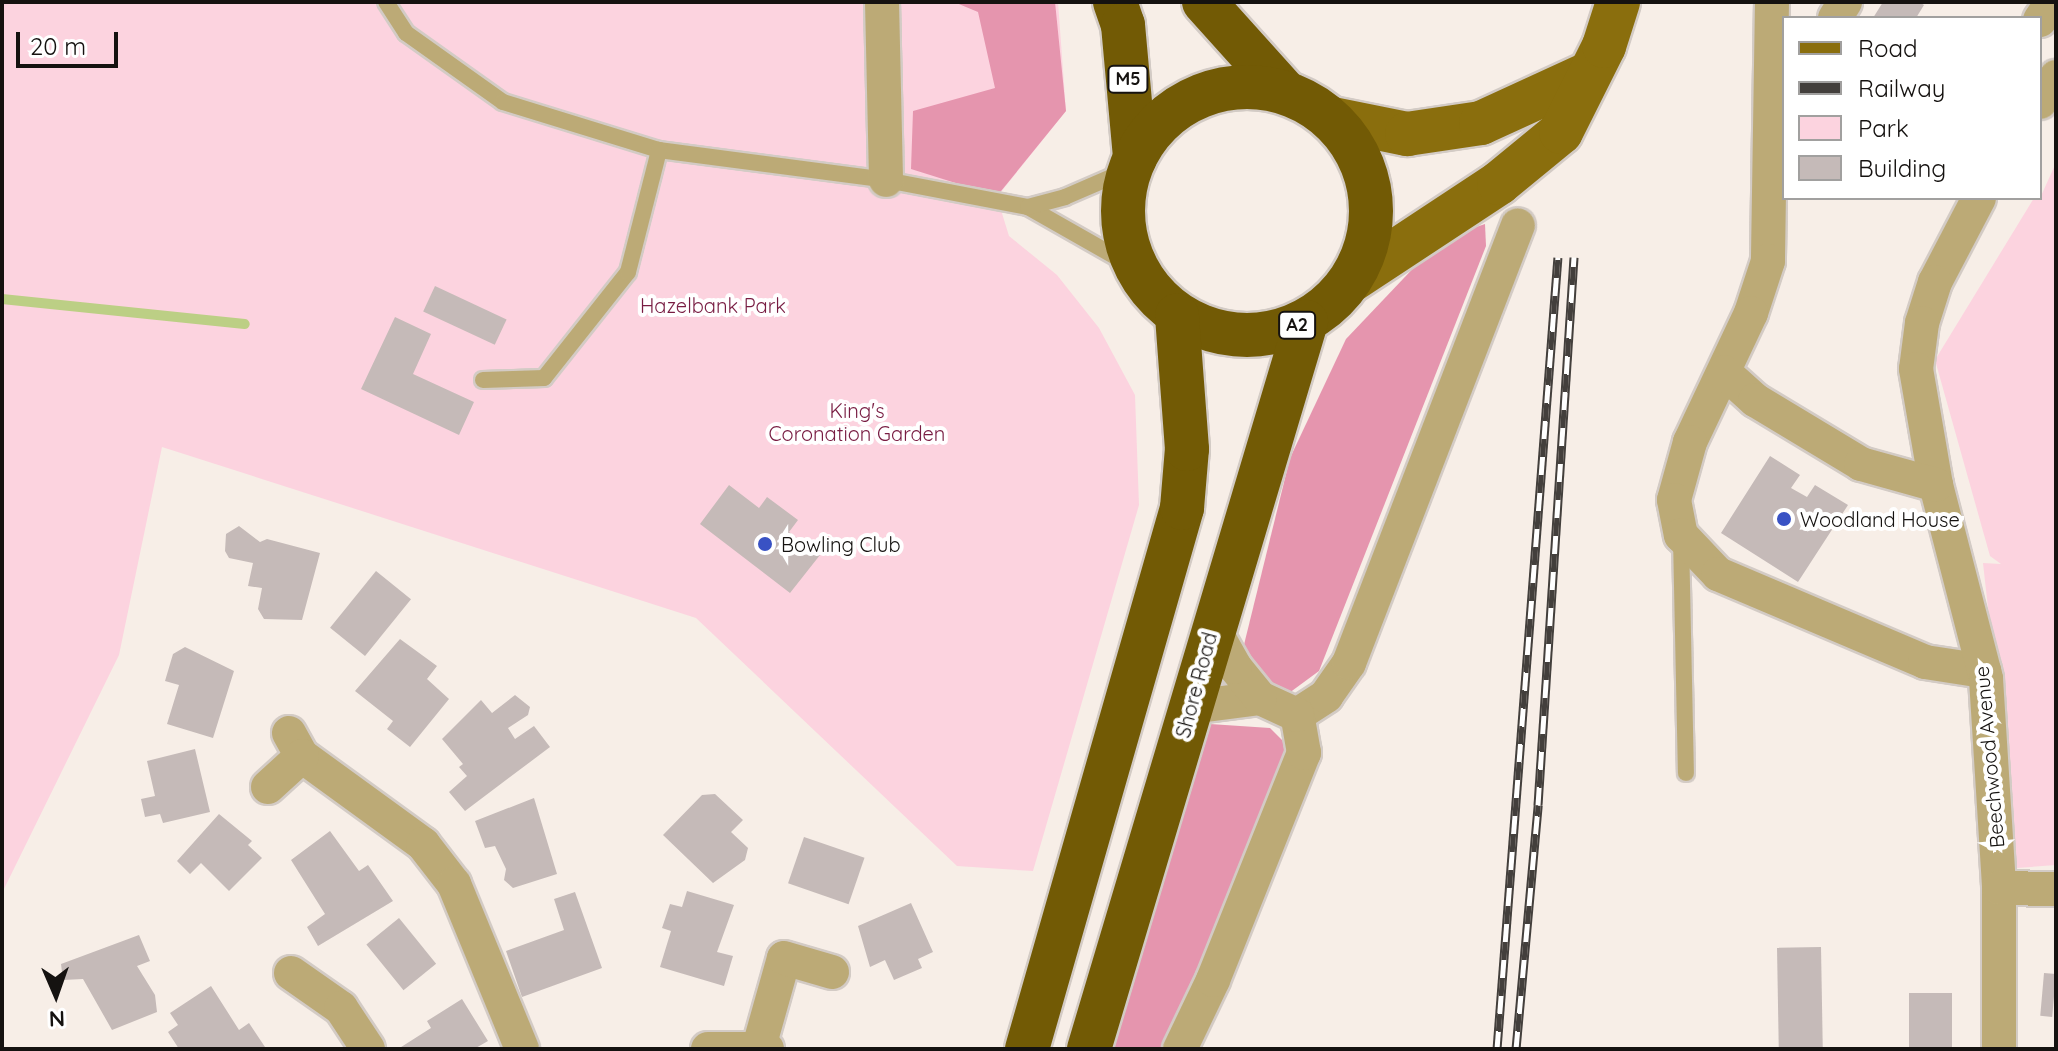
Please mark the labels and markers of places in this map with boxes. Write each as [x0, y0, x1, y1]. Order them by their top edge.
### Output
place label: Woodland House [1800, 507, 1960, 531]
marker: Woodland House [1775, 510, 1793, 528]
place label: Bowling Club [781, 532, 901, 556]
marker: Bowling Club [756, 535, 774, 553]

